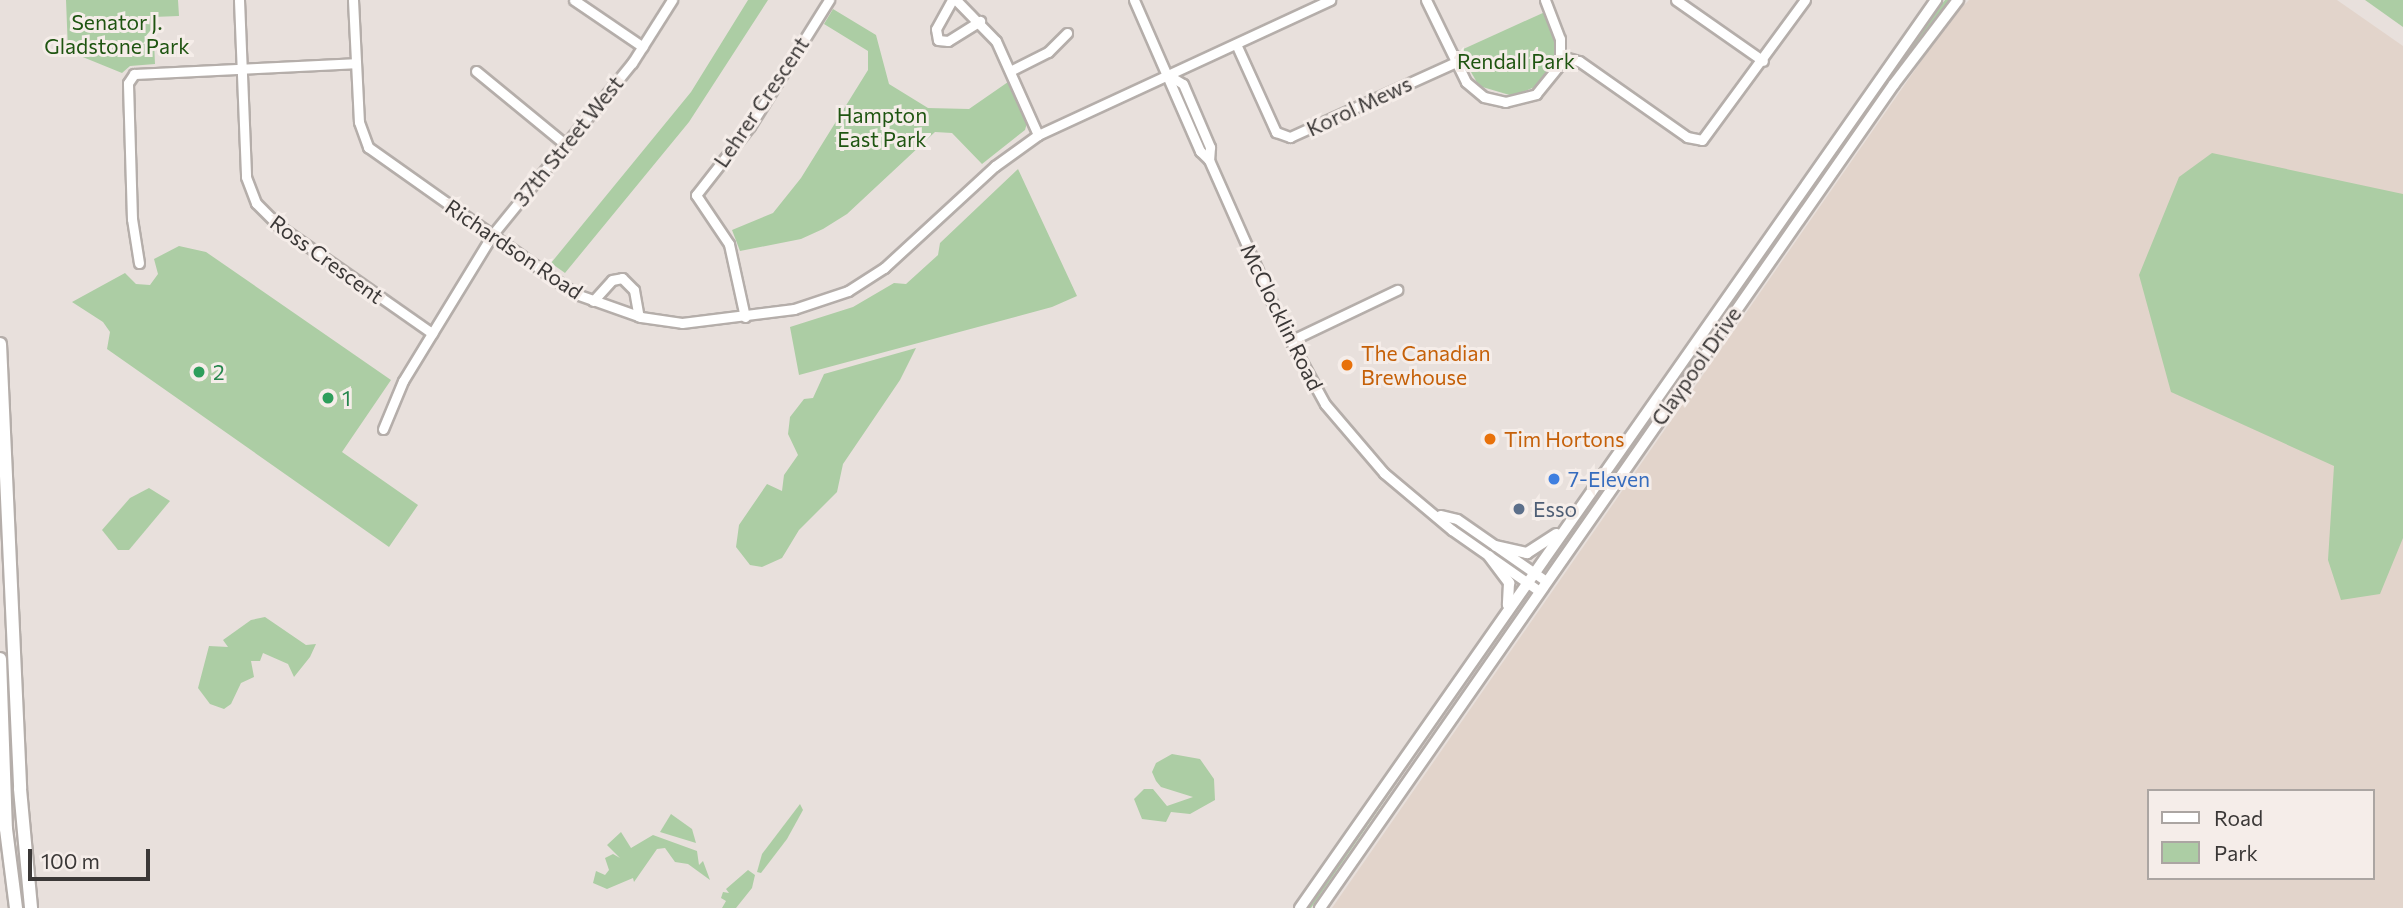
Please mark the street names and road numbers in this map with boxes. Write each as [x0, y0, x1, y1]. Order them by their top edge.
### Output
street label: Lehrer Crescent [708, 32, 814, 172]
street label: 37th Street West [508, 71, 628, 211]
street label: Korol Mews [1302, 71, 1416, 141]
street label: Richardson Road [441, 194, 587, 304]
street label: Ross Crescent [265, 209, 389, 309]
street label: McClocklin Road [1236, 239, 1328, 395]
street label: Claypool Drive [1646, 302, 1746, 430]

